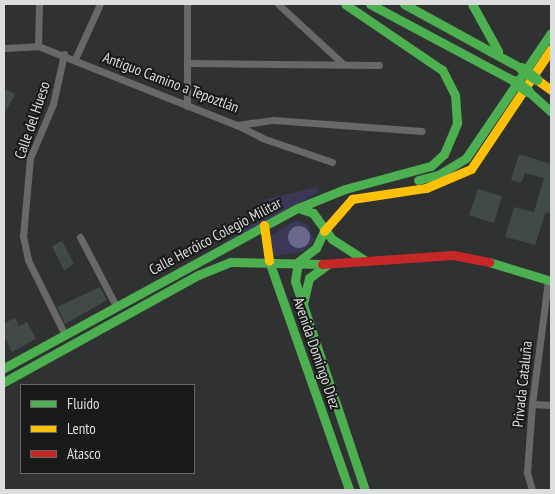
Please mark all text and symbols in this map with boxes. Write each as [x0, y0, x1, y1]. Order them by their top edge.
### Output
street label: Antiguo Camino a Tepoztlán [100, 48, 242, 116]
street label: Calle del Hueso [10, 79, 54, 161]
street label: Calle Heróico Colegio Militar [146, 193, 284, 279]
street label: Avenida Domingo Diez [289, 295, 345, 411]
street label: Privada Cataluña [509, 340, 535, 428]
legend [20, 384, 195, 474]
text: Fluido [67, 394, 99, 413]
text: Lento [67, 419, 96, 438]
text: Atasco [67, 444, 101, 463]

